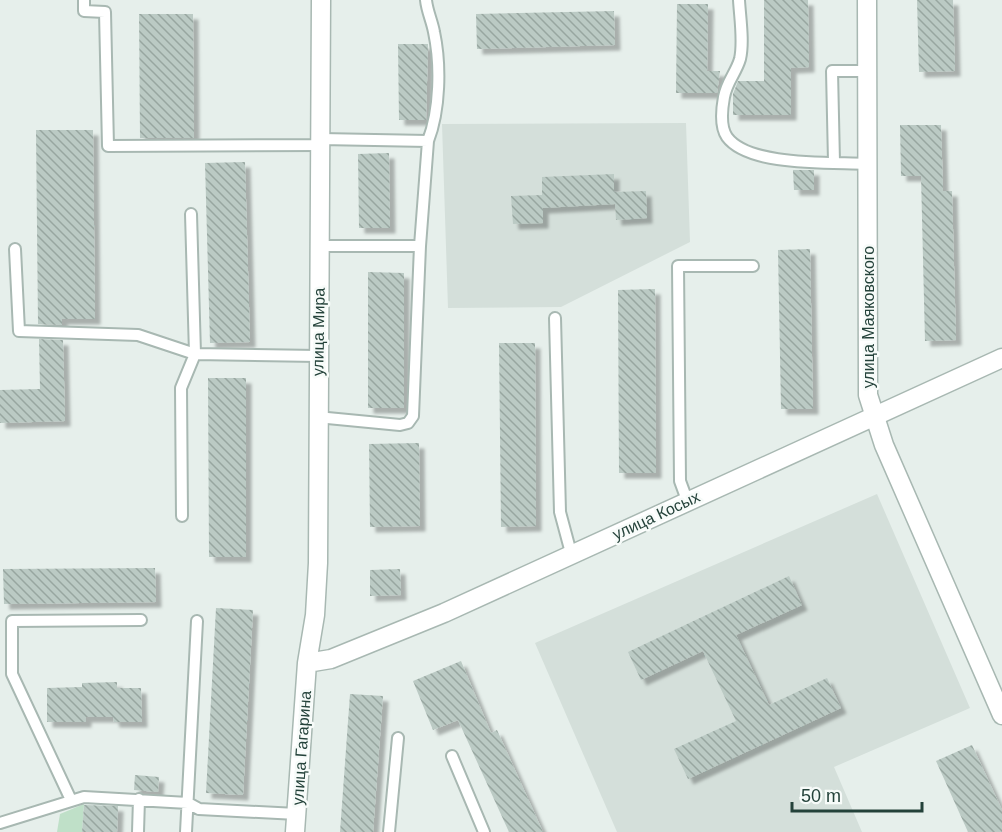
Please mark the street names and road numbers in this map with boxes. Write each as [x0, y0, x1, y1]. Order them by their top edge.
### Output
street label: улица Маяковского [860, 246, 877, 388]
street label: улица Мира [309, 288, 328, 376]
street label: улица Косых [610, 488, 702, 543]
street label: улица Гагарина [289, 690, 314, 806]

